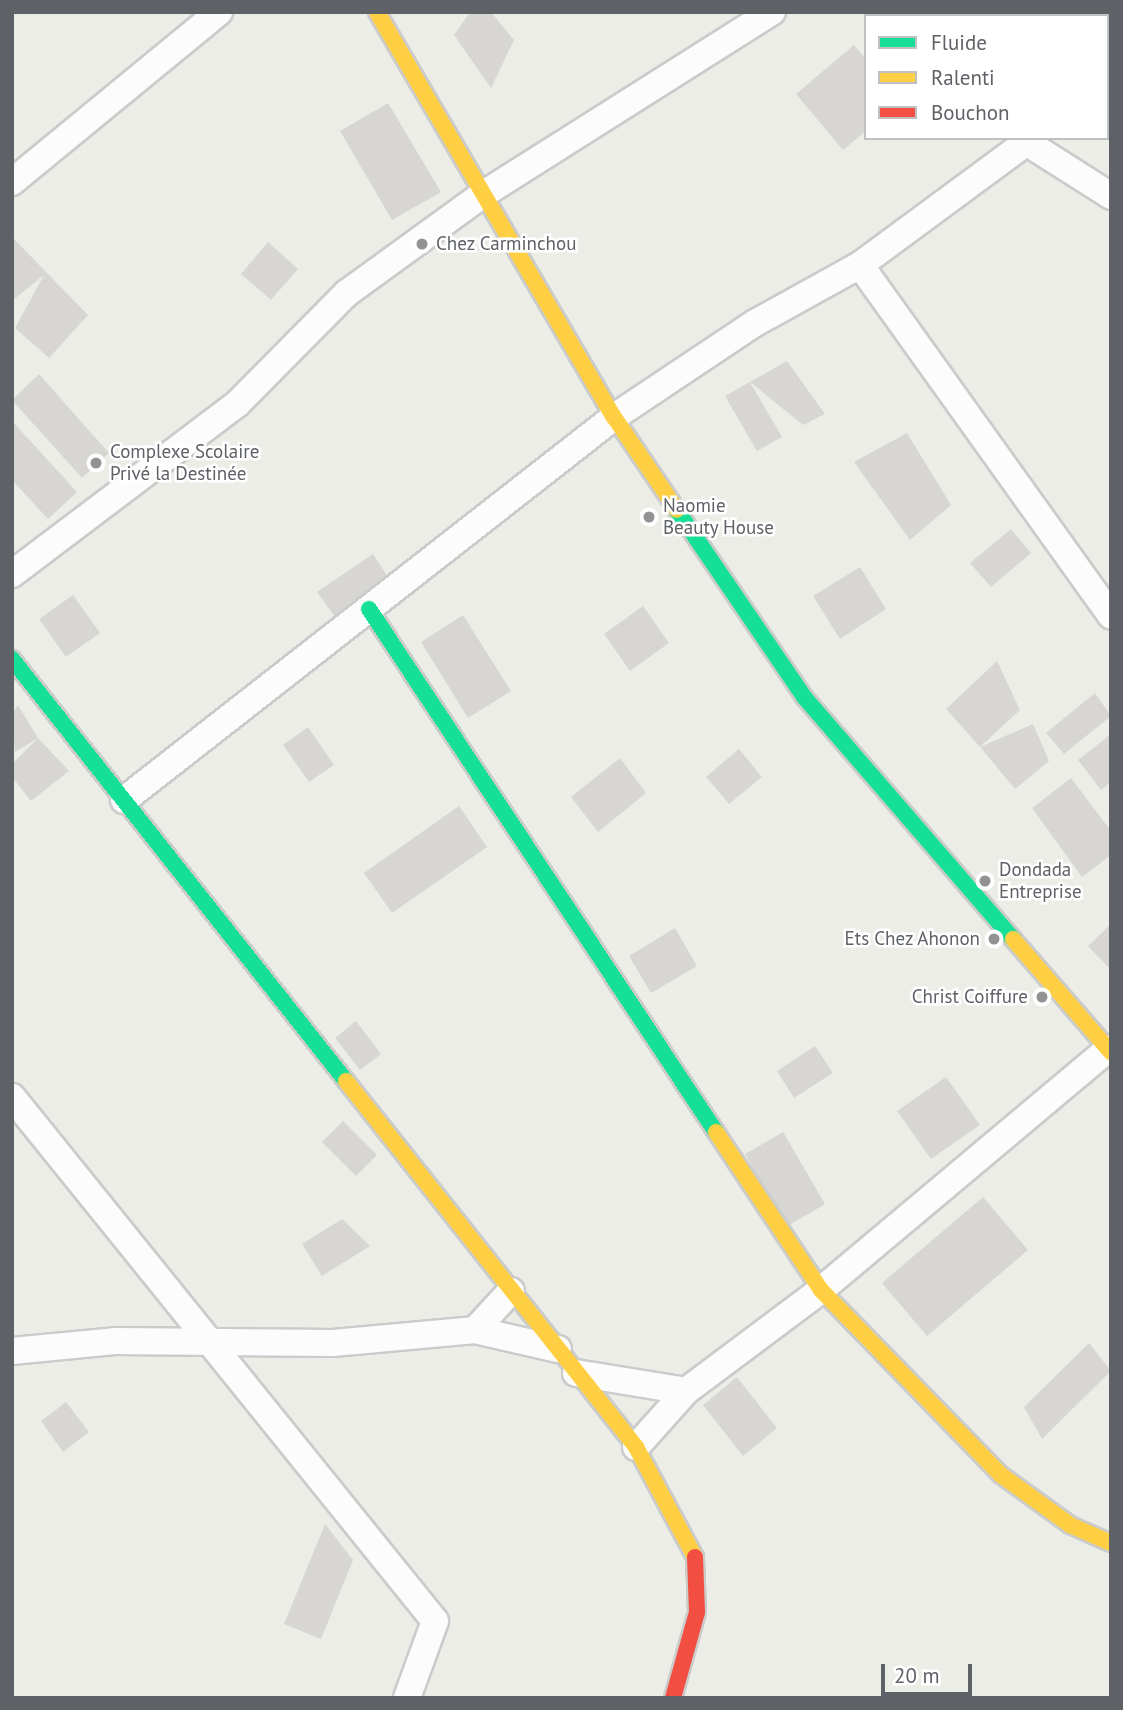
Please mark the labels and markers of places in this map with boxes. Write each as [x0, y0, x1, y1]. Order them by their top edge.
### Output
place label: Chez Carminchou [436, 233, 577, 255]
marker: Chez Carminchou [414, 236, 430, 252]
place label: Complexe Scolaire Privé la Destinée [110, 441, 259, 485]
marker: Complexe Scolaire Privé la Destinée [88, 455, 104, 471]
place label: Naomie Beauty House [663, 495, 775, 539]
marker: Naomie Beauty House [641, 509, 657, 525]
place label: Dondada Entreprise [999, 859, 1082, 903]
marker: Dondada Entreprise [977, 873, 993, 889]
place label: Ets Chez Ahonon [843, 928, 980, 950]
marker: Ets Chez Ahonon [986, 931, 1002, 947]
place label: Christ Coiffure [912, 986, 1028, 1008]
marker: Christ Coiffure [1034, 989, 1050, 1005]

